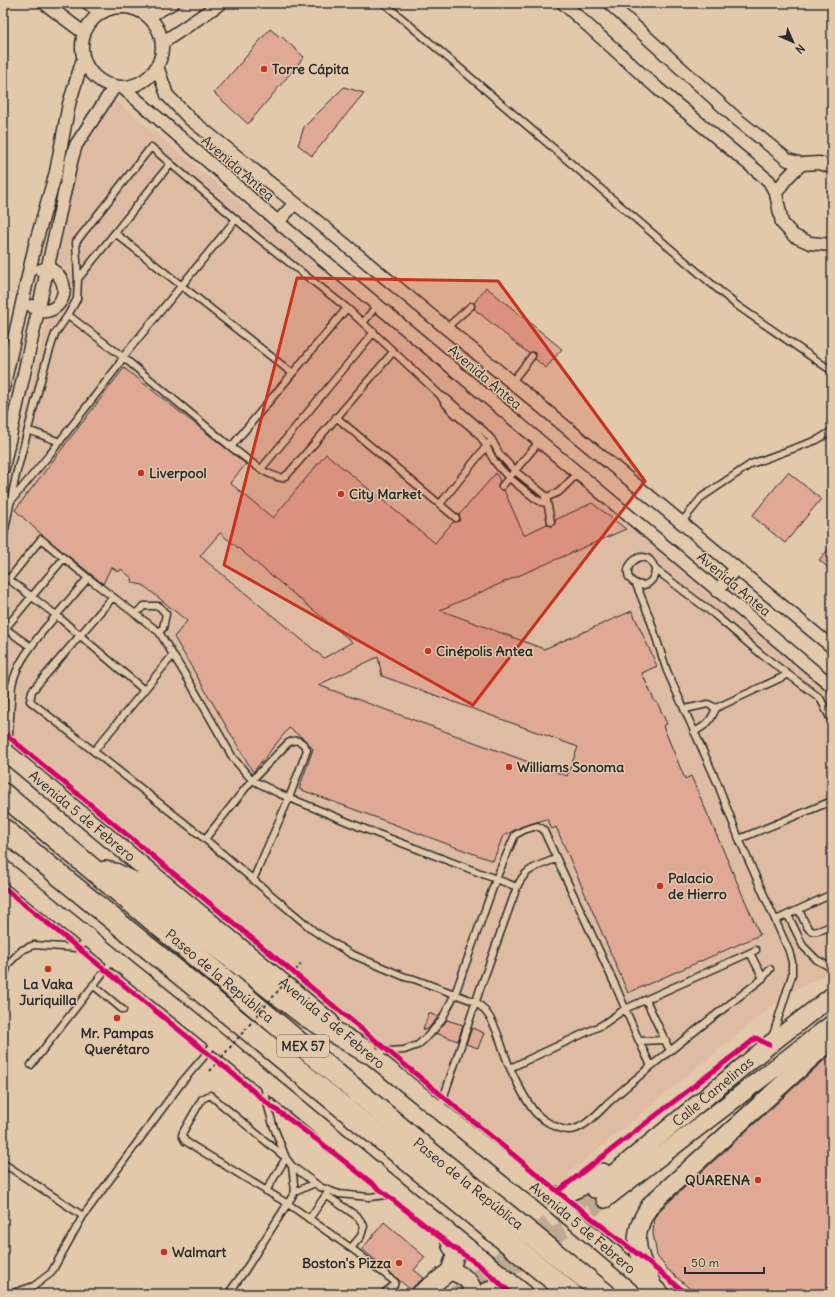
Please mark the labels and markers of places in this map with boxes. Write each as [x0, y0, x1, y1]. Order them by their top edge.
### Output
place label: Torre Cápita [272, 60, 349, 78]
marker: Torre Cápita [259, 64, 269, 74]
place label: Liverpool [149, 464, 207, 482]
marker: Liverpool [136, 468, 146, 478]
place label: City Market [349, 485, 422, 503]
marker: City Market [336, 489, 346, 499]
place label: Cinépolis Antea [436, 642, 533, 660]
marker: Cinépolis Antea [423, 646, 433, 656]
place label: Williams Sonoma [517, 758, 624, 776]
marker: Williams Sonoma [504, 762, 514, 772]
place label: Palacio de Hierro [668, 869, 727, 903]
marker: Palacio de Hierro [655, 881, 665, 891]
marker: La Vaka Juriquilla [43, 964, 53, 974]
place label: La Vaka Juriquilla [19, 975, 77, 1009]
marker: Mr. Pampas Querétaro [112, 1013, 122, 1023]
place label: Mr. Pampas Querétaro [80, 1024, 154, 1058]
place label: QUARENA [685, 1171, 750, 1189]
marker: QUARENA [753, 1175, 763, 1185]
place label: Walmart [172, 1243, 226, 1261]
marker: Walmart [159, 1247, 169, 1257]
place label: Boston's Pizza [302, 1254, 391, 1272]
marker: Boston's Pizza [394, 1258, 404, 1268]

